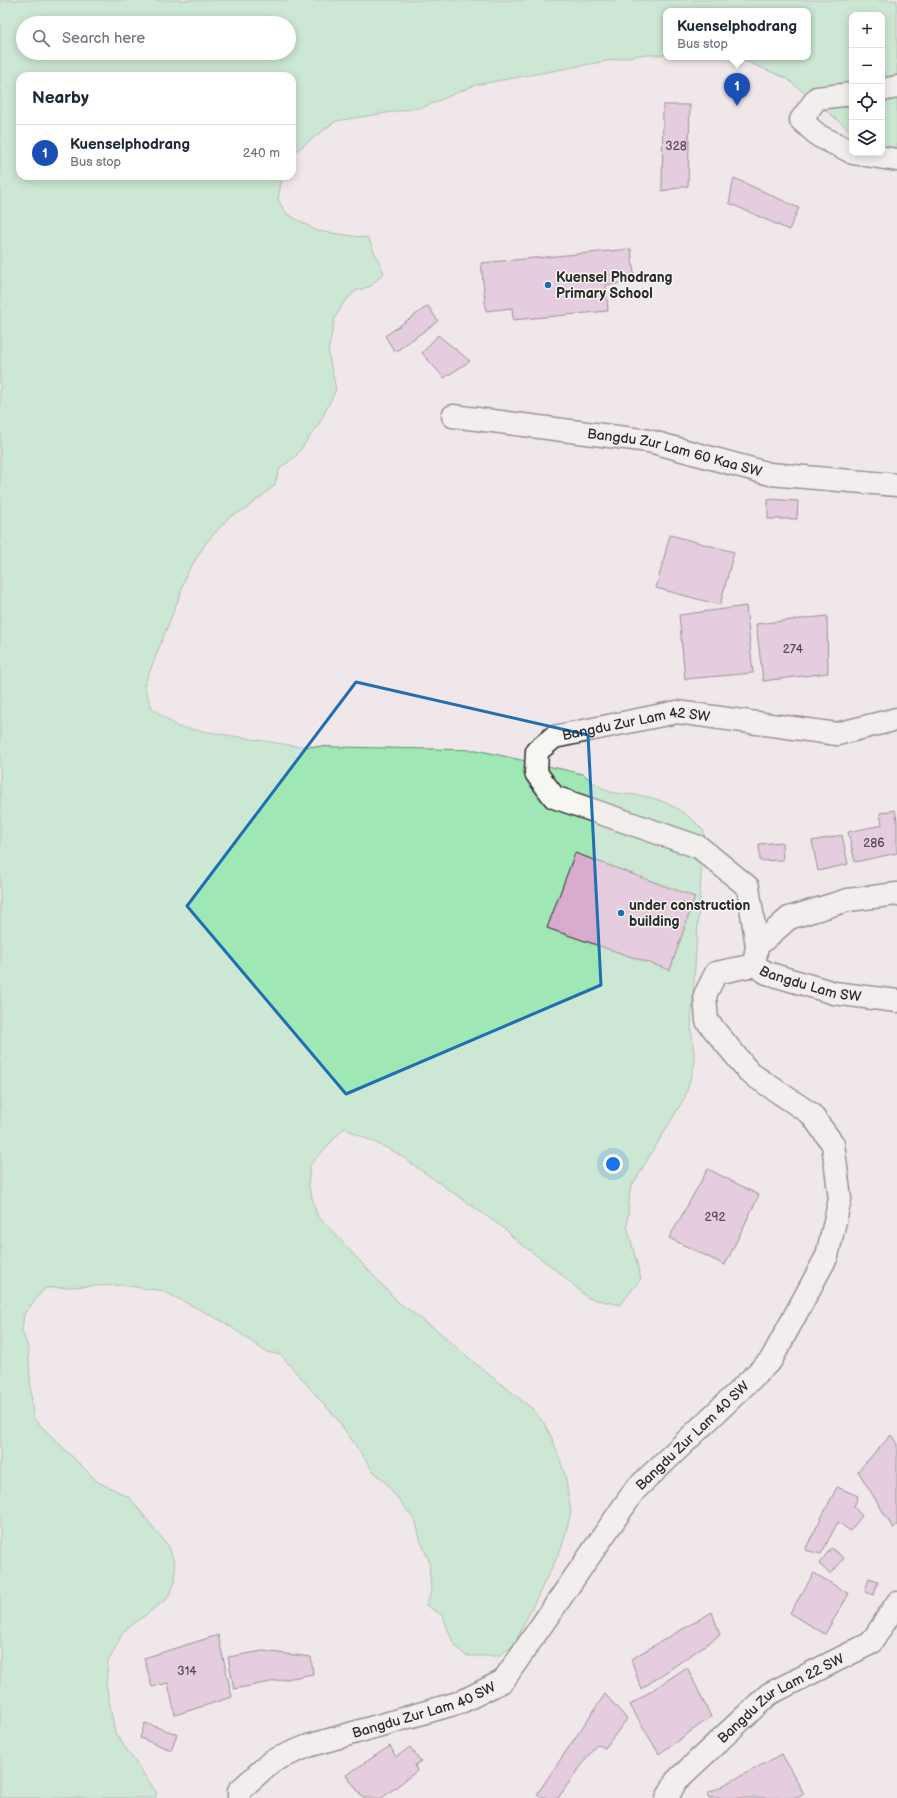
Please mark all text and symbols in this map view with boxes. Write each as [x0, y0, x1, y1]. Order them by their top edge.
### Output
popup [663, 8, 811, 60]
map controls [849, 12, 885, 156]
button: + [849, 12, 885, 48]
search box [16, 16, 296, 60]
text: Kuenselphodrang [677, 17, 797, 36]
icon: search [30, 27, 52, 49]
text: Search here [62, 29, 145, 48]
text: Bus stop [677, 36, 728, 52]
button: − [849, 48, 885, 84]
pin: 1 [724, 73, 750, 106]
button: locate [849, 84, 885, 120]
text: Nearby [32, 88, 89, 108]
button: layers [849, 120, 885, 156]
text: Kuenselphodrang [70, 135, 190, 154]
house number: 328 [665, 139, 687, 154]
text: 1 [42, 145, 48, 161]
text: 240 m [243, 145, 280, 161]
text: Bus stop [70, 154, 121, 170]
place label: Kuensel Phodrang Primary School [556, 269, 672, 302]
marker: Kuensel Phodrang Primary School [543, 280, 553, 290]
street label: Bangdu Zur Lam 60 Kaa SW [586, 425, 764, 480]
house number: 274 [783, 642, 804, 657]
street label: Bangdu Zur Lam 42 SW [560, 703, 712, 744]
house number: 286 [863, 836, 885, 851]
place label: under construction building [629, 897, 750, 930]
marker: under construction building [616, 908, 626, 918]
street label: Bangdu Lam SW [756, 962, 863, 1005]
your location [603, 1154, 623, 1174]
house number: 292 [704, 1210, 726, 1225]
street label: Bangdu Zur Lam 40 SW [632, 1377, 753, 1494]
street label: Bangdu Zur Lam 22 SW [714, 1649, 847, 1746]
house number: 314 [177, 1664, 197, 1679]
street label: Bangdu Zur Lam 40 SW [350, 1678, 499, 1741]

